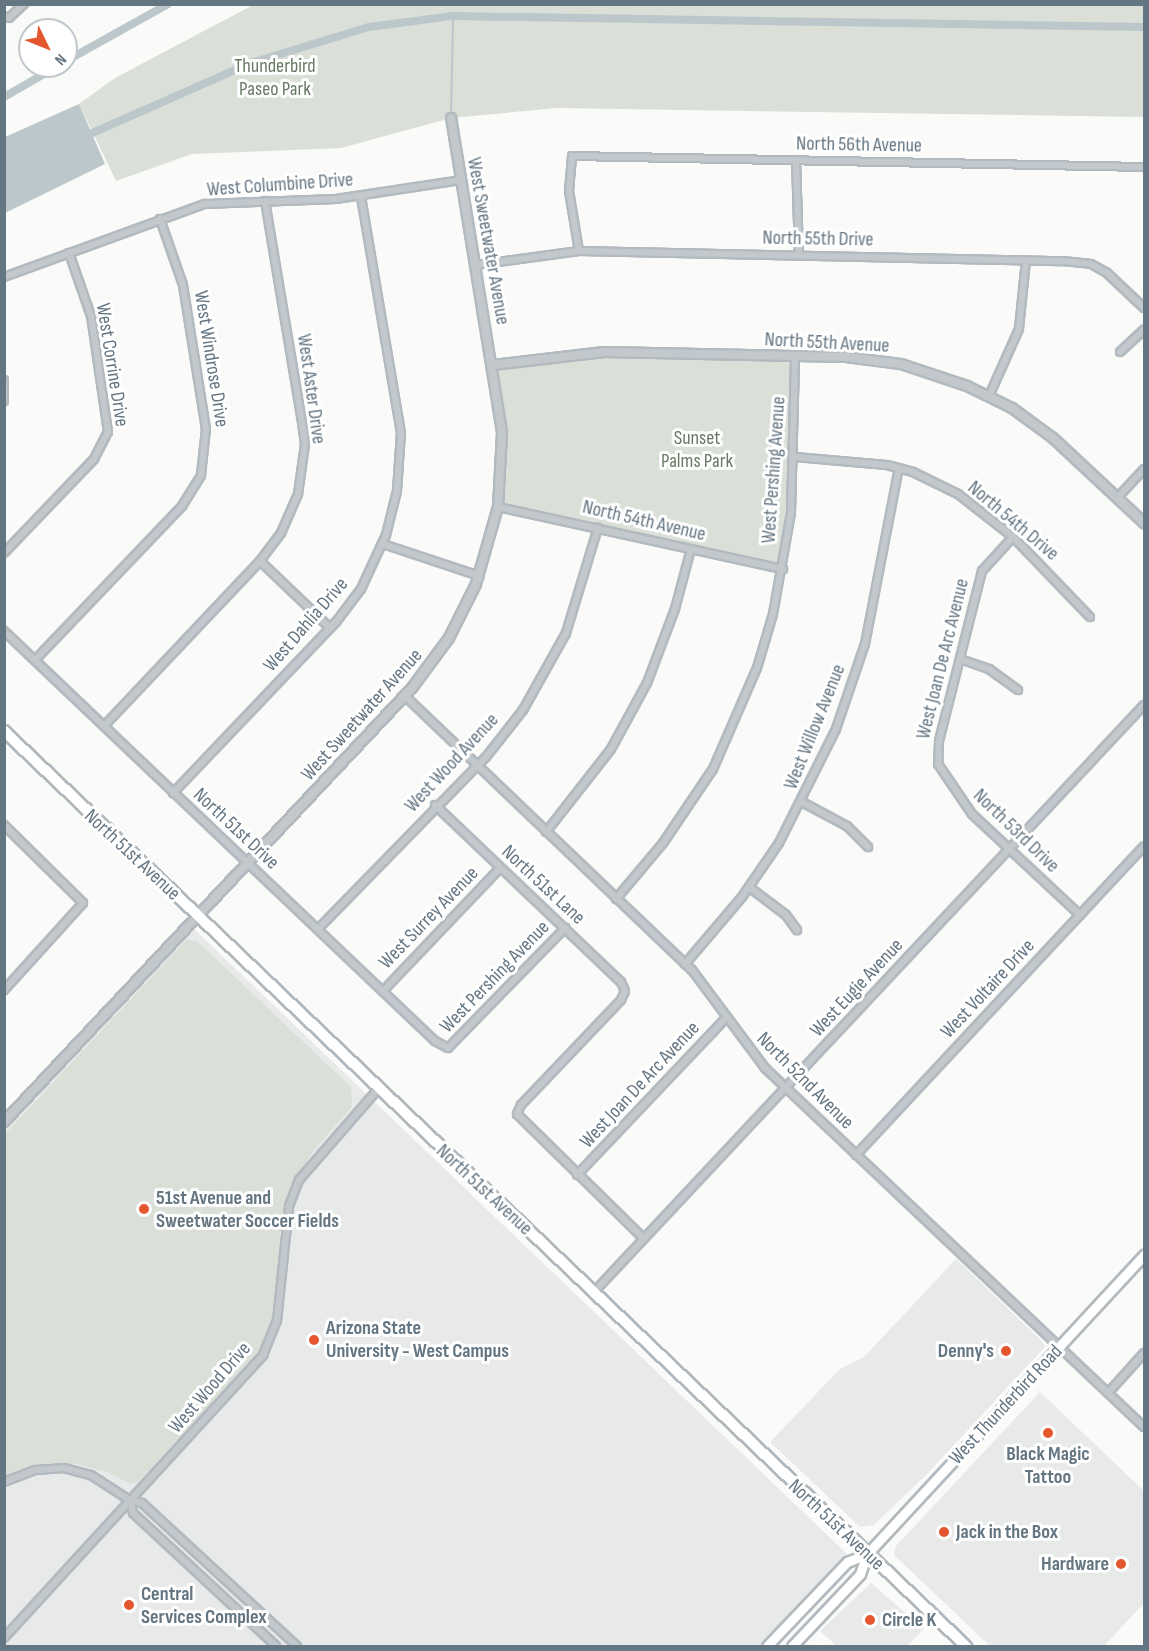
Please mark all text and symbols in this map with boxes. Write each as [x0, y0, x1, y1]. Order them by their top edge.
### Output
north arrow [18, 18, 78, 78]
text: N [50, 50, 70, 69]
park label: Thunderbird Paseo Park [234, 54, 316, 101]
street label: North 56th Avenue [796, 132, 922, 158]
street label: West Sweetwater Avenue [461, 155, 515, 327]
street label: West Columbine Drive [206, 168, 354, 202]
street label: North 55th Drive [762, 226, 874, 252]
street label: West Windrose Drive [188, 289, 234, 429]
street label: West Corrine Drive [90, 301, 134, 429]
street label: North 55th Avenue [764, 328, 890, 358]
street label: West Aster Drive [291, 332, 331, 446]
street label: West Pershing Avenue [757, 396, 791, 544]
park label: Sunset Palms Park [661, 427, 733, 474]
street label: North 54th Drive [963, 476, 1063, 566]
street label: North 54th Avenue [580, 495, 708, 547]
street label: West Dahlia Drive [259, 573, 353, 677]
street label: West Joan De Arc Avenue [911, 576, 975, 742]
street label: West Sweetwater Avenue [296, 644, 428, 786]
street label: West Willow Avenue [779, 661, 851, 793]
street label: West Wood Avenue [400, 708, 504, 818]
street label: North 51st Drive [188, 783, 284, 875]
street label: North 53rd Drive [968, 784, 1064, 878]
street label: North 51st Avenue [79, 804, 185, 906]
street label: North 51st Lane [496, 840, 590, 930]
street label: West Surrey Avenue [374, 862, 484, 974]
street label: West Pershing Avenue [435, 916, 555, 1038]
street label: West Eugie Avenue [805, 934, 909, 1042]
street label: West Voltaire Drive [936, 935, 1040, 1043]
street label: West Joan De Arc Avenue [575, 1017, 705, 1153]
street label: North 52nd Avenue [751, 1027, 859, 1135]
street label: North 51st Avenue [431, 1139, 537, 1241]
place label: 51st Avenue and Sweetwater Soccer Fields [156, 1186, 339, 1233]
marker: 51st Avenue and Sweetwater Soccer Fields [137, 1202, 151, 1216]
place label: Arizona State University - West Campus [326, 1316, 509, 1363]
marker: Arizona State University - West Campus [307, 1333, 321, 1347]
street label: West Wood Drive [164, 1338, 256, 1438]
place label: Denny's [938, 1339, 994, 1363]
street label: West Thunderbird Road [944, 1340, 1068, 1470]
marker: Denny's [999, 1344, 1013, 1358]
marker: Black Magic Tattoo [1041, 1426, 1055, 1440]
place label: Black Magic Tattoo [1006, 1442, 1090, 1489]
street label: North 51st Avenue [783, 1474, 889, 1576]
place label: Jack in the Box [956, 1520, 1058, 1544]
marker: Jack in the Box [937, 1525, 951, 1539]
place label: Hardware [1041, 1552, 1109, 1576]
marker: Hardware [1114, 1557, 1128, 1571]
place label: Central Services Complex [141, 1582, 267, 1629]
marker: Central Services Complex [122, 1598, 136, 1612]
place label: Circle K [882, 1608, 936, 1632]
marker: Circle K [863, 1613, 877, 1627]

